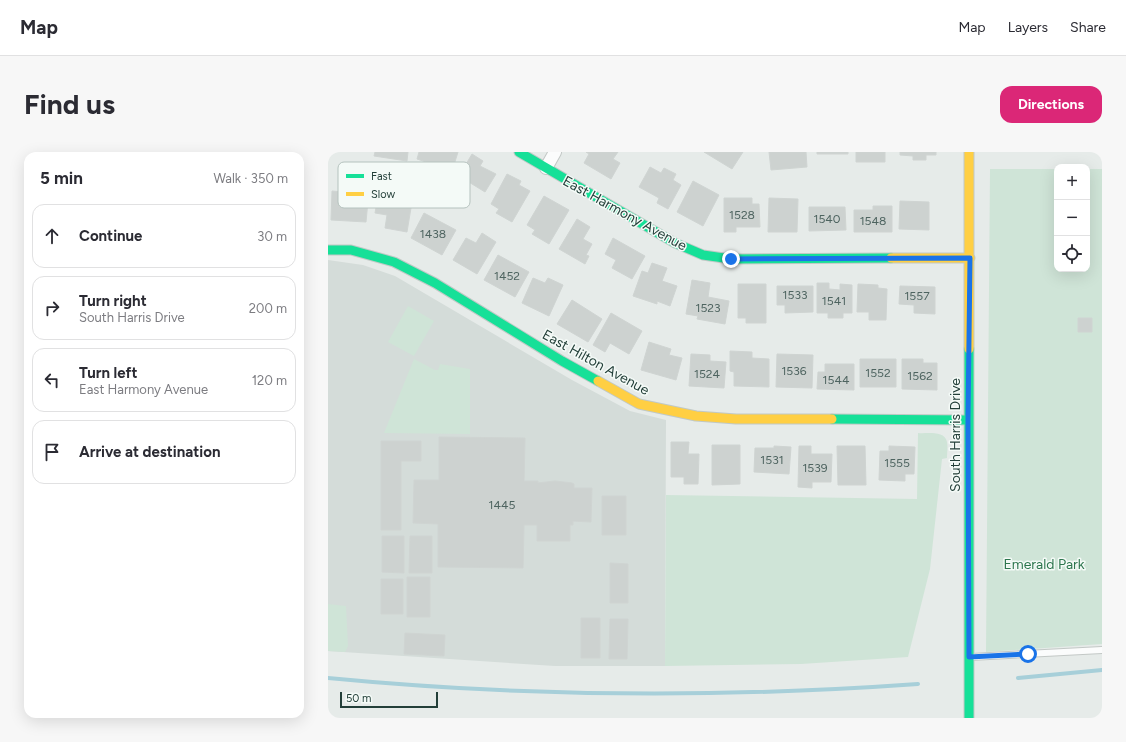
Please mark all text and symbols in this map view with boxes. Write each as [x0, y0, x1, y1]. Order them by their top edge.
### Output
text: Map [20, 16, 58, 39]
text: Map [958, 19, 986, 36]
text: Layers [1008, 19, 1048, 36]
text: Share [1070, 19, 1106, 36]
button: Directions [1000, 86, 1102, 123]
text: Find us [24, 87, 115, 121]
legend [338, 162, 470, 208]
map controls [1054, 164, 1090, 272]
button: + [1054, 164, 1090, 200]
text: 5 min [40, 168, 83, 188]
text: Fast [371, 170, 392, 183]
text: Walk · 350 m [213, 171, 288, 186]
street label: East Harmony Avenue [560, 172, 690, 255]
text: Slow [371, 188, 395, 201]
button: − [1054, 200, 1090, 236]
house number: 1528 [729, 208, 755, 222]
house number: 1540 [813, 212, 841, 226]
house number: 1548 [860, 214, 886, 228]
icon: ahead [41, 225, 63, 247]
text: Continue [79, 227, 142, 245]
house number: 1438 [420, 227, 446, 241]
text: 30 m [257, 229, 287, 244]
button: locate [1054, 236, 1090, 272]
route end [722, 250, 740, 268]
house number: 1452 [494, 269, 520, 283]
house number: 1533 [783, 288, 807, 302]
house number: 1557 [904, 289, 930, 303]
text: Turn right [79, 292, 147, 310]
house number: 1541 [822, 294, 846, 308]
icon: right [41, 297, 63, 319]
text: 200 m [249, 301, 287, 316]
house number: 1523 [695, 301, 721, 315]
text: South Harris Drive [79, 310, 185, 325]
street label: East Hilton Avenue [539, 326, 652, 399]
text: Turn left [79, 364, 137, 382]
house number: 1536 [781, 364, 807, 378]
house number: 1552 [865, 366, 891, 380]
house number: 1524 [694, 367, 721, 381]
icon: left [41, 369, 63, 391]
house number: 1562 [907, 369, 933, 383]
text: 120 m [252, 373, 287, 388]
house number: 1544 [823, 373, 850, 387]
street label: South Harris Drive [947, 378, 964, 492]
text: East Harmony Avenue [79, 382, 208, 397]
icon: arrive [41, 441, 63, 463]
text: Arrive at destination [79, 443, 220, 461]
house number: 1531 [760, 453, 784, 467]
house number: 1555 [884, 456, 910, 470]
house number: 1539 [802, 461, 828, 475]
house number: 1445 [489, 498, 515, 512]
park label: Emerald Park [1003, 556, 1085, 573]
route start [1019, 645, 1037, 663]
scale bar [340, 690, 438, 709]
text: 50 m [346, 692, 371, 705]

